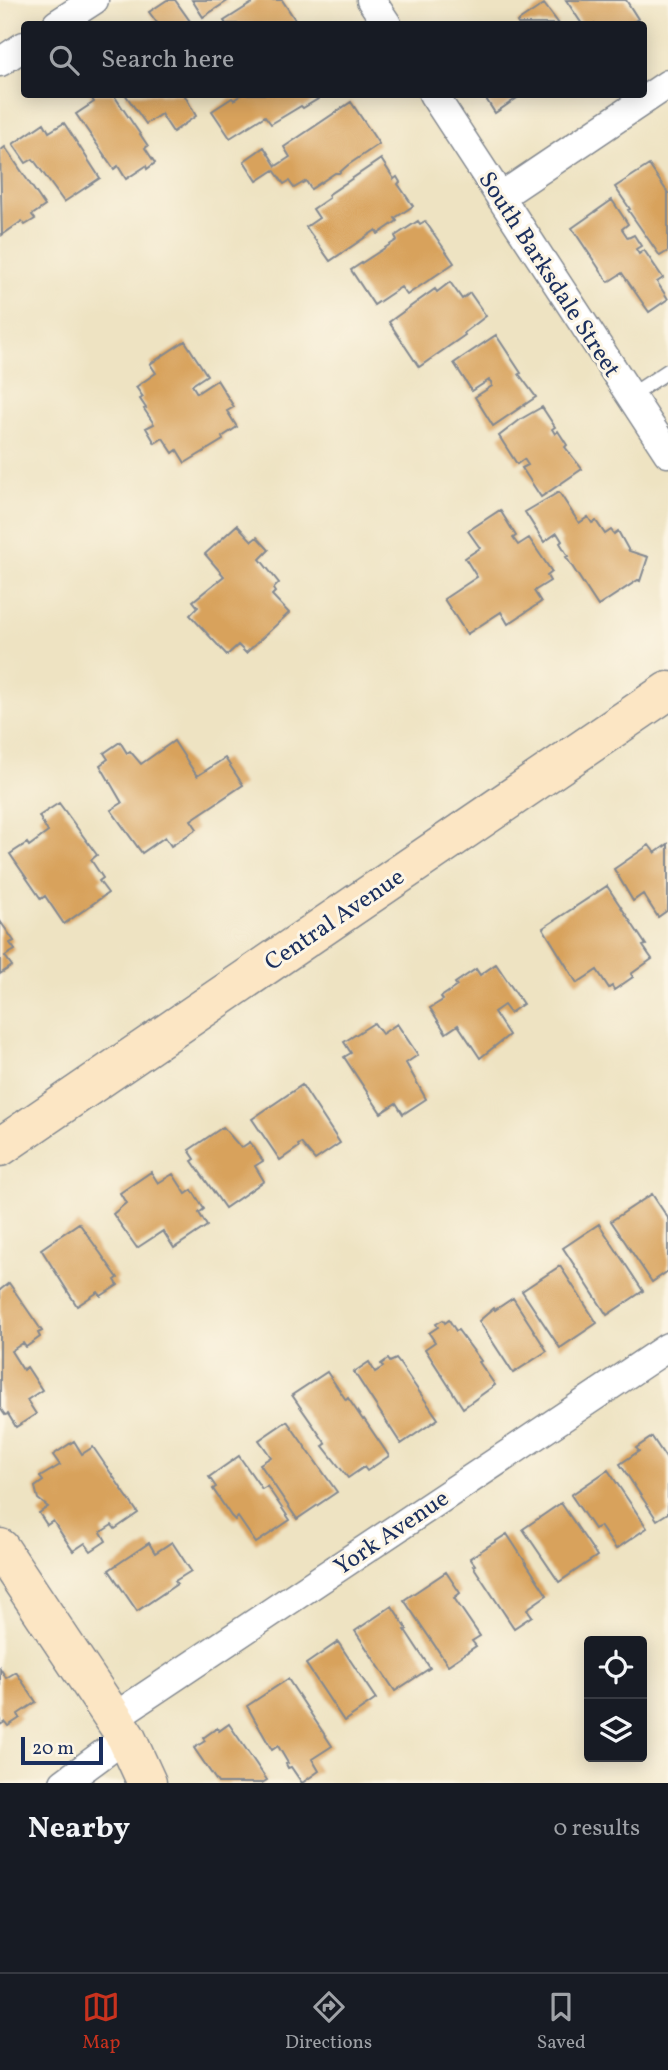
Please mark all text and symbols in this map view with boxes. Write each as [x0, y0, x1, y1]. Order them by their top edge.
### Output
search box [21, 21, 647, 98]
icon: search [45, 41, 83, 79]
text: Search here [101, 42, 234, 78]
street label: South Barksdale Street [469, 166, 628, 385]
street label: Central Avenue [258, 861, 412, 980]
street label: York Avenue [328, 1483, 456, 1585]
map controls [584, 1636, 647, 1762]
button: locate [584, 1636, 647, 1699]
button: layers [584, 1699, 647, 1762]
scale bar [21, 1734, 103, 1766]
text: 20 m [32, 1736, 74, 1762]
text: Nearby [28, 1808, 130, 1850]
text: 0 results [553, 1813, 640, 1845]
tab: Map [82, 1988, 120, 2056]
tab: Directions [285, 1988, 372, 2056]
tab: Saved [537, 1988, 586, 2056]

